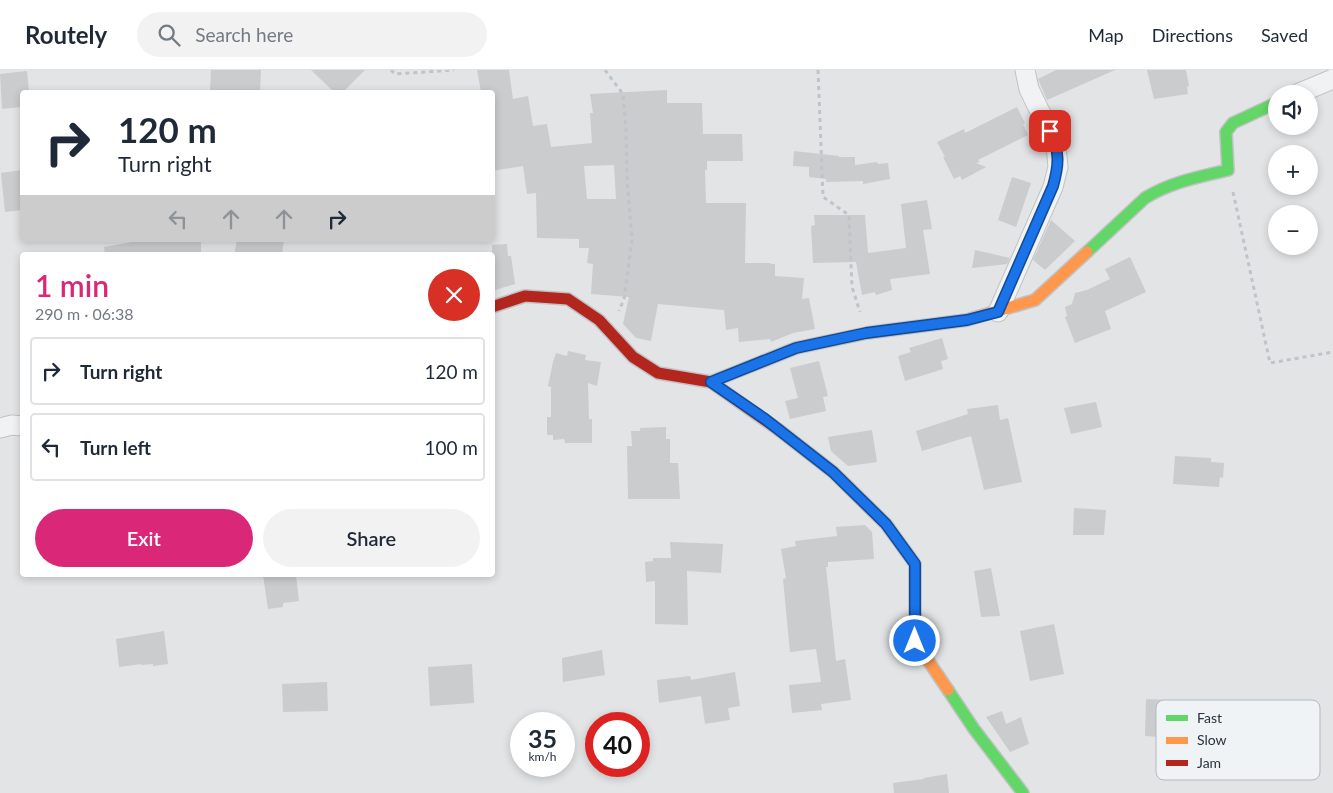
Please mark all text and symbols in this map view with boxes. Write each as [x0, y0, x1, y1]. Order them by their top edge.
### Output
search box [137, 12, 487, 57]
text: Routely [25, 20, 107, 49]
icon: search [155, 21, 183, 49]
text: Search here [195, 23, 293, 46]
text: Map [1088, 24, 1124, 46]
text: Directions [1152, 24, 1233, 46]
text: Saved [1261, 24, 1308, 46]
map controls [1268, 85, 1318, 255]
button: sound [1268, 85, 1318, 135]
text: 120 m [118, 108, 217, 150]
icon: right [35, 110, 100, 175]
pin [1029, 110, 1071, 152]
icon: arrive [1036, 117, 1064, 145]
button: + [1268, 145, 1318, 195]
text: Turn right [118, 150, 212, 177]
icon: left [164, 205, 192, 233]
icon: ahead [217, 205, 245, 233]
icon: ahead [270, 205, 298, 233]
icon: right [323, 205, 351, 233]
button: − [1268, 205, 1318, 255]
text: 1 min [35, 267, 109, 303]
button: close [428, 269, 480, 321]
text: 290 m · 06:38 [35, 304, 134, 323]
icon: right [37, 357, 65, 385]
text: Turn right [80, 360, 162, 383]
text: 120 m [424, 360, 478, 383]
icon: left [37, 433, 65, 461]
text: Turn left [80, 436, 151, 459]
text: 100 m [424, 436, 478, 459]
button: Exit [35, 509, 253, 567]
button: Share [263, 509, 480, 567]
position arrow [888, 614, 940, 666]
legend [1156, 700, 1320, 780]
text: Fast [1197, 709, 1222, 726]
speed limit sign: 40 [585, 712, 650, 777]
text: 35 [528, 723, 557, 753]
text: Slow [1197, 731, 1227, 748]
text: km/h [528, 749, 557, 764]
text: Jam [1197, 754, 1221, 771]

